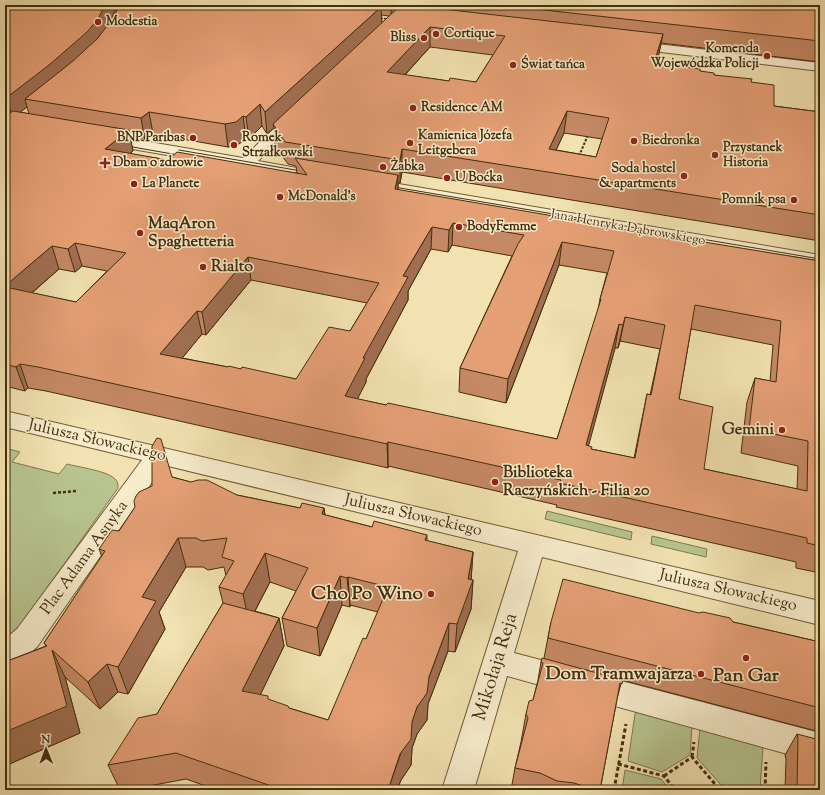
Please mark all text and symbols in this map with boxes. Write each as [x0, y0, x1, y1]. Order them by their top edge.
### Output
place label: Modestia [106, 13, 157, 31]
marker: Modestia [93, 17, 103, 27]
place label: Cortique [444, 25, 495, 43]
place label: Bliss [390, 29, 416, 47]
marker: Cortique [431, 29, 441, 39]
marker: Bliss [419, 33, 429, 43]
place label: Komenda Wojewódzka Policji [651, 40, 759, 73]
marker: Komenda Wojewódzka Policji [762, 51, 772, 61]
place label: Świat tańca [521, 54, 585, 74]
marker: Świat tańca [508, 60, 518, 70]
place label: Residence AM [421, 99, 503, 117]
marker: Residence AM [408, 103, 418, 113]
place label: Kamienica Józefa Leitgebera [418, 127, 512, 160]
place label: BNP Paribas [117, 129, 185, 147]
place label: Romek Strzałkowski [242, 129, 313, 162]
place label: Biedronka [642, 132, 700, 150]
marker: BNP Paribas [188, 133, 198, 143]
marker: Biedronka [629, 136, 639, 146]
marker: Kamienica Józefa Leitgebera [405, 138, 415, 148]
place label: Przystanek Historia [723, 139, 784, 172]
marker: Romek Strzałkowski [229, 140, 239, 150]
marker: Przystanek Historia [710, 150, 720, 160]
place label: Dbam o zdrowie [113, 154, 203, 172]
place label: Żabka [391, 157, 424, 176]
marker: Dbam o zdrowie [100, 158, 110, 168]
place label: Soda hostel & apartments [599, 160, 676, 193]
marker: Żabka [378, 162, 388, 172]
place label: U Boćka [455, 169, 503, 187]
marker: Soda hostel & apartments [679, 171, 689, 181]
marker: U Boćka [442, 173, 452, 183]
place label: La Planete [142, 175, 200, 193]
marker: La Planete [129, 179, 139, 189]
place label: McDonald's [288, 188, 356, 206]
place label: Pomnik psa [722, 191, 786, 209]
marker: McDonald's [275, 192, 285, 202]
marker: Pomnik psa [789, 195, 799, 205]
street label: Jana Henryka Dąbrowskiego [548, 205, 707, 251]
place label: MaqAron Spaghetteria [148, 213, 235, 254]
place label: BodyFemme [467, 218, 537, 236]
marker: BodyFemme [454, 222, 464, 232]
marker: MaqAron Spaghetteria [135, 228, 145, 238]
place label: Rialto [211, 256, 253, 279]
marker: Rialto [198, 262, 208, 272]
street label: Juliusza Słowackiego [25, 414, 168, 468]
place label: Gemini [722, 419, 774, 442]
marker: Gemini [777, 425, 787, 435]
place label: Biblioteka Raczyńskich - Filia 20 [503, 462, 650, 503]
marker: Biblioteka Raczyńskich - Filia 20 [490, 477, 500, 487]
street label: Juliusza Słowackiego [341, 489, 484, 543]
street label: Plac Adama Asnyka [36, 496, 135, 620]
street label: Juliusza Słowackiego [656, 564, 799, 618]
place label: Cho Po Wino [311, 581, 424, 608]
marker: Cho Po Wino [426, 589, 436, 599]
street label: Mikołaja Reja [467, 610, 525, 724]
marker: Pan Gar [741, 653, 751, 663]
place label: Dom Tramwajarza [545, 661, 693, 688]
place label: Pan Gar [713, 663, 780, 690]
marker: Dom Tramwajarza [696, 669, 706, 679]
north arrow [26, 729, 66, 769]
text: N [40, 732, 51, 748]

